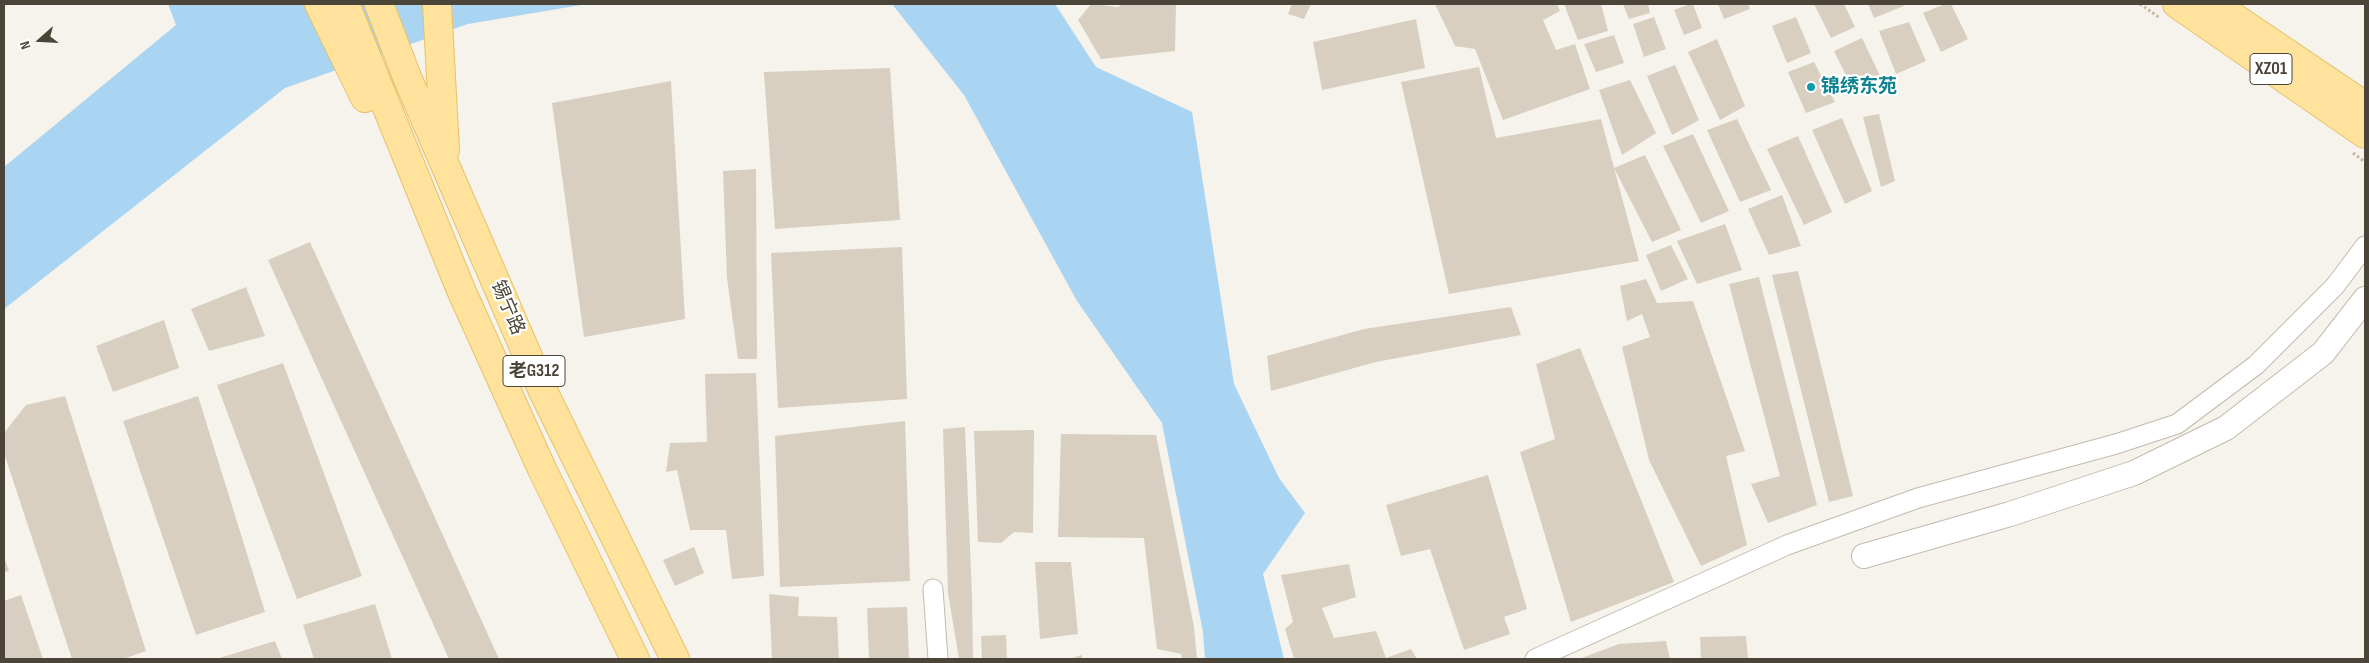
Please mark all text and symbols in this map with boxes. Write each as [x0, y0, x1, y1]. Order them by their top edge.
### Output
north arrow [15, 15, 65, 65]
text: N [16, 39, 35, 51]
road number: XZ01 [2250, 54, 2292, 85]
place label: 锦绣东苑 [1821, 76, 1897, 98]
marker: 锦绣东苑 [1805, 81, 1817, 93]
street label: 锡宁路 [485, 277, 529, 339]
road number: 老G312 [503, 356, 565, 386]

